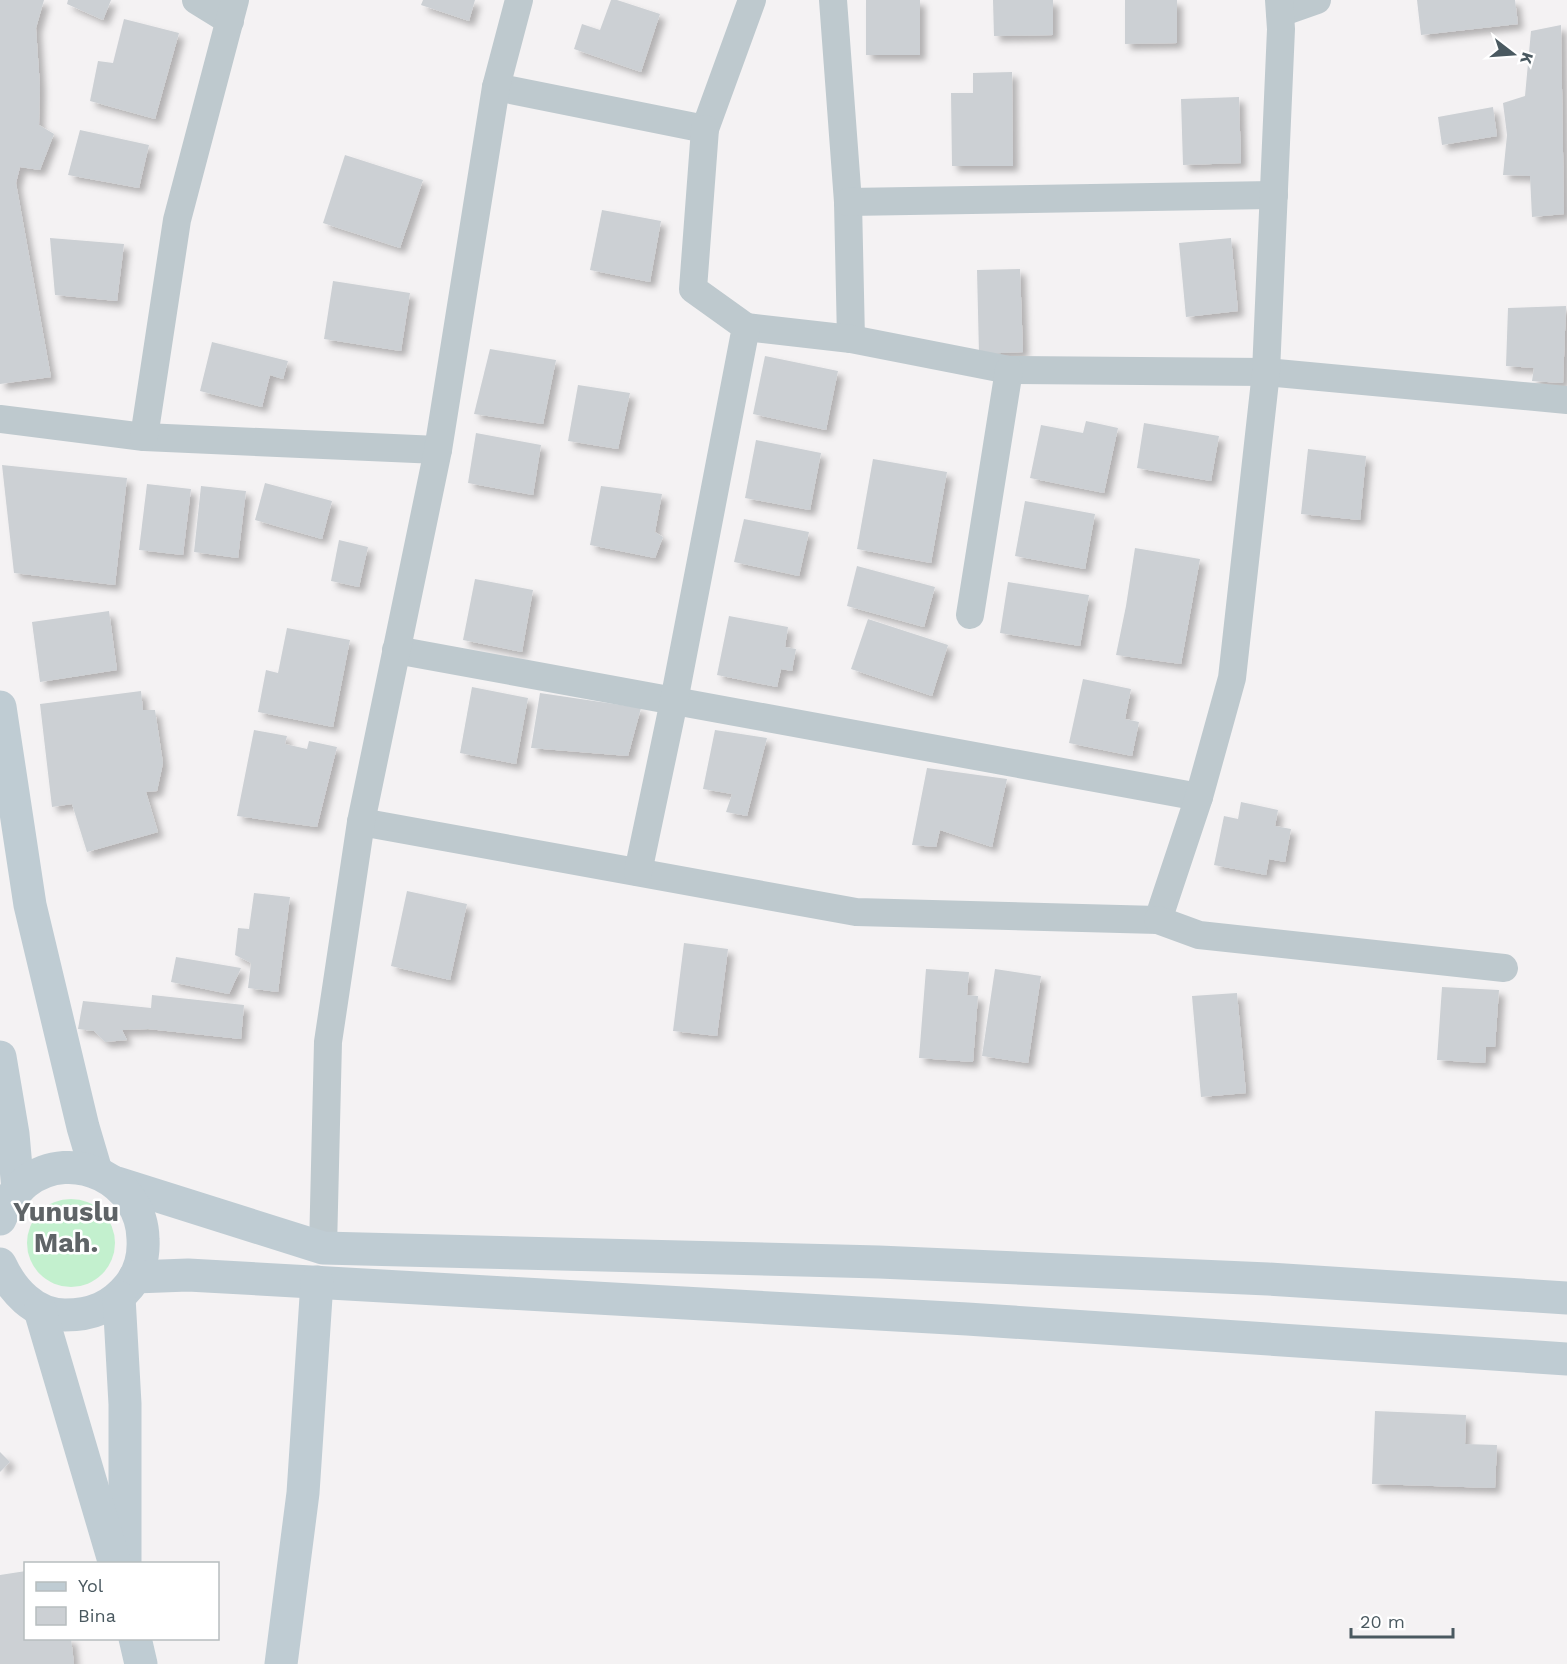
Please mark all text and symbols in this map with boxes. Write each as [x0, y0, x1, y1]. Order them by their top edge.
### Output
north arrow [1483, 24, 1543, 84]
text: K [1516, 50, 1538, 66]
district label: Yunuslu Mah. [13, 1196, 119, 1259]
legend [24, 1562, 219, 1640]
text: Yol [78, 1575, 104, 1596]
scale bar [1351, 1601, 1453, 1639]
text: Bina [78, 1605, 116, 1626]
text: 20 m [1360, 1611, 1405, 1632]

